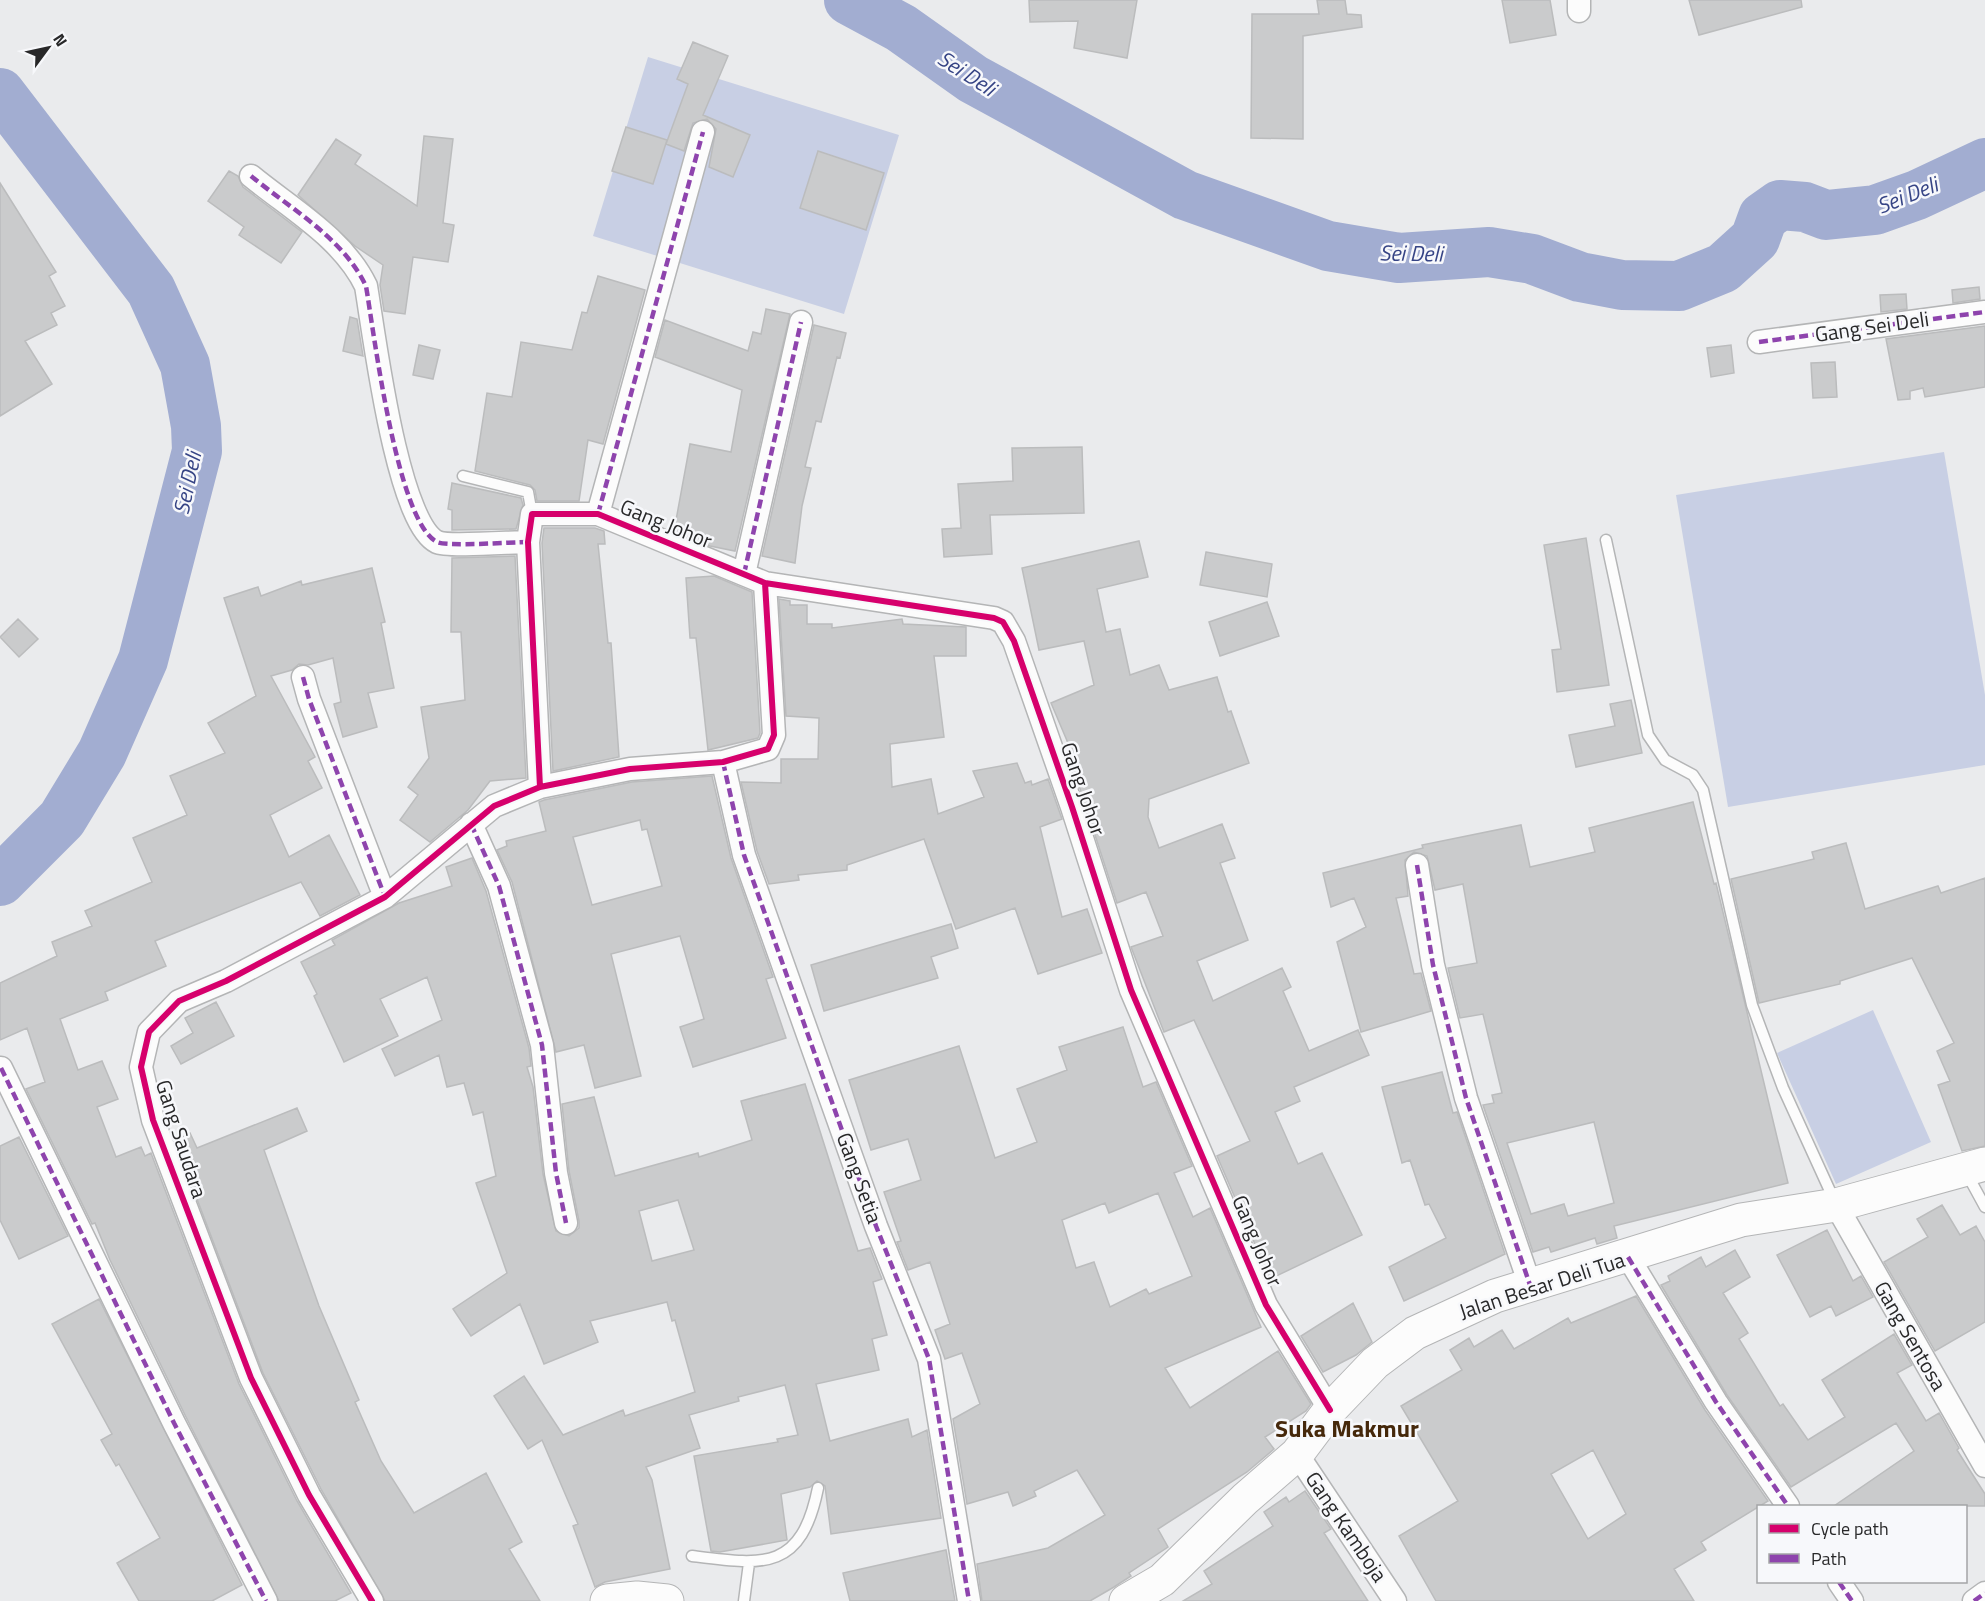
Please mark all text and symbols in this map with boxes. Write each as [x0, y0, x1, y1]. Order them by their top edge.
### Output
north arrow [18, 18, 78, 78]
text: N [47, 29, 74, 51]
water label: Sei Deli [931, 42, 1005, 106]
water label: Sei Deli [1871, 166, 1945, 223]
water label: Sei Deli [1379, 235, 1445, 271]
street label: Gang Sei Deli [1813, 302, 1931, 350]
water label: Sei Deli [164, 446, 211, 517]
street label: Gang Johor [615, 490, 717, 556]
street label: Gang Johor [1053, 738, 1115, 840]
street label: Gang Saudara [148, 1075, 216, 1202]
street label: Gang Setia [829, 1128, 891, 1228]
street label: Gang Johor [1224, 1190, 1292, 1291]
street label: Jalan Besar Deli Tua [1455, 1243, 1629, 1327]
street label: Gang Sentosa [1866, 1275, 1955, 1397]
district label: Suka Makmur [1275, 1410, 1419, 1446]
street label: Gang Kamboja [1298, 1465, 1396, 1589]
legend [1757, 1505, 1967, 1583]
text: Cycle path [1811, 1515, 1889, 1542]
text: Path [1811, 1545, 1847, 1572]

